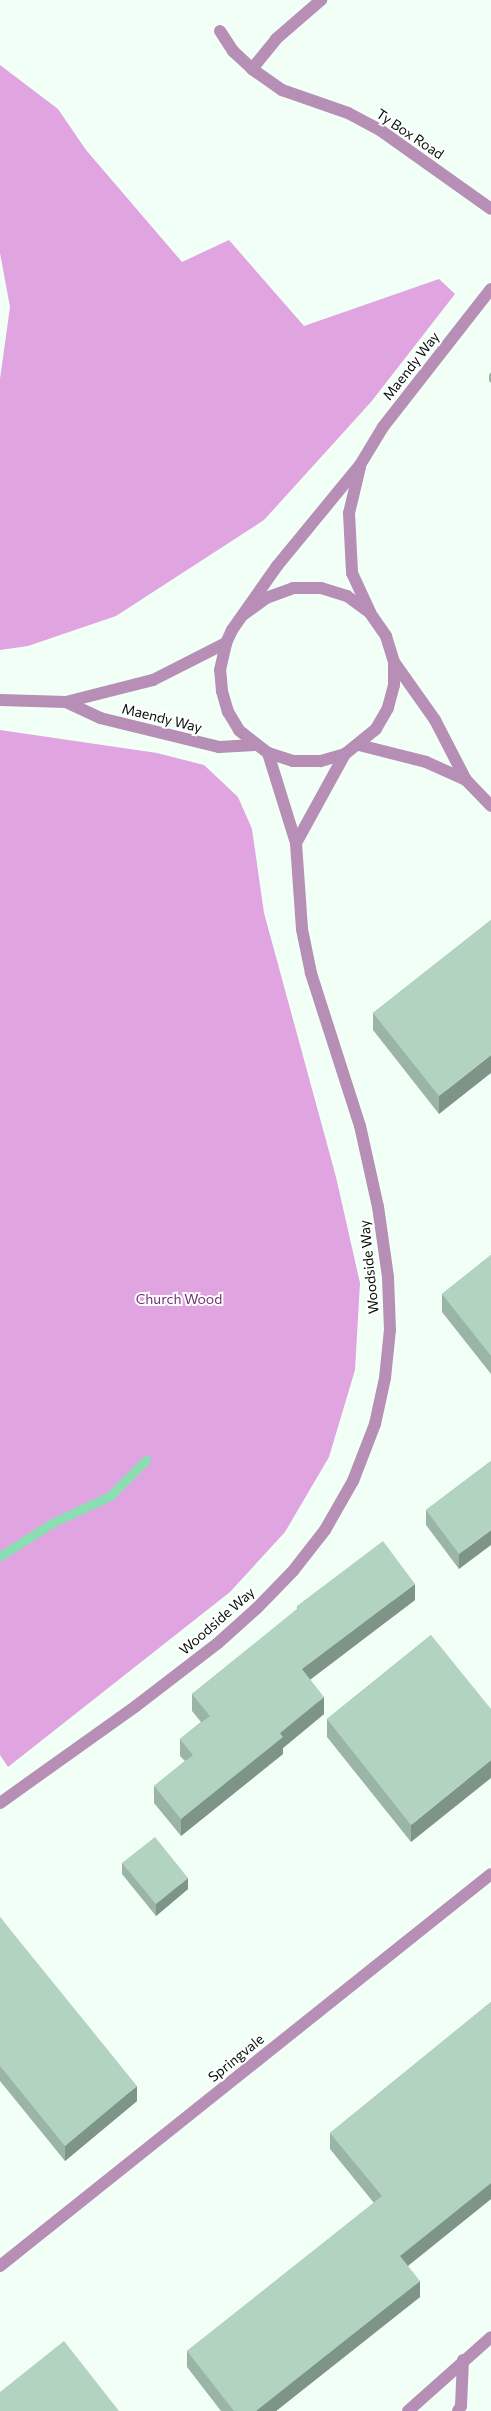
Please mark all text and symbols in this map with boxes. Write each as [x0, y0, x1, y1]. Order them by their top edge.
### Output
street label: Ty Box Road [373, 105, 447, 163]
street label: Maendy Way [379, 329, 443, 403]
street label: Maendy Way [120, 700, 204, 736]
street label: Woodside Way [356, 1219, 382, 1315]
park label: Church Wood [136, 1291, 222, 1307]
street label: Woodside Way [176, 1584, 258, 1658]
street label: Springvale [205, 2031, 267, 2085]

